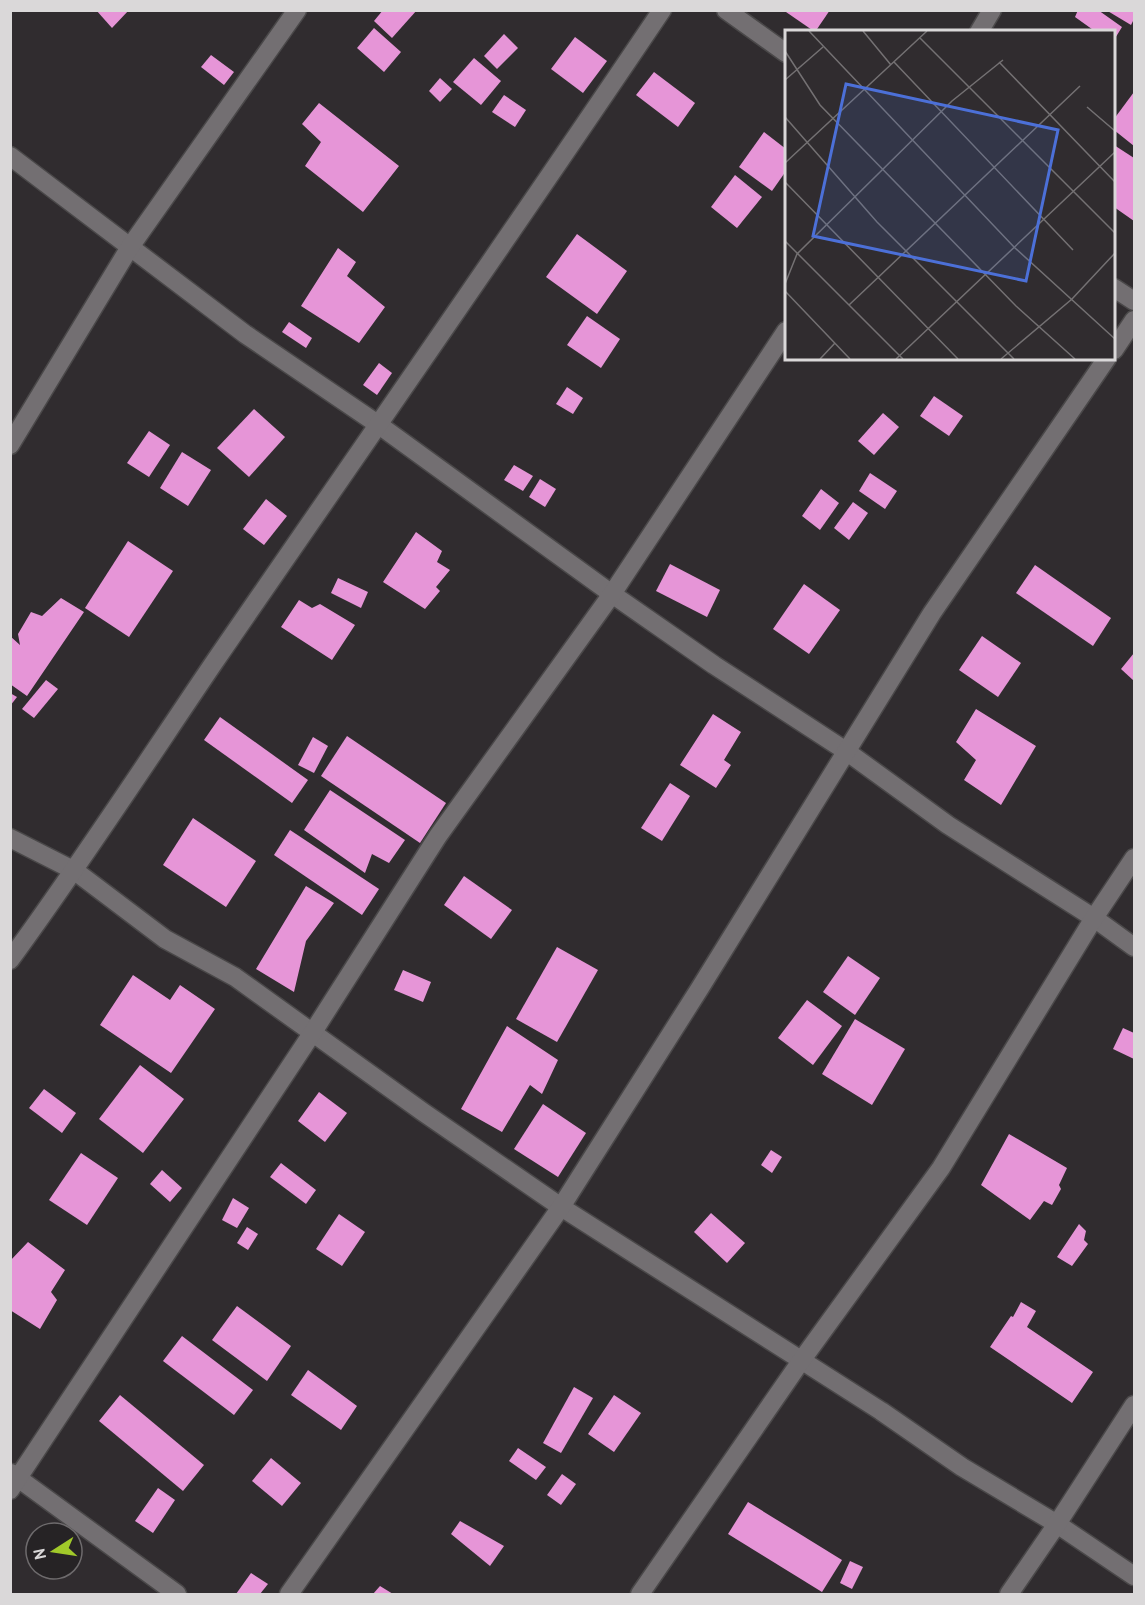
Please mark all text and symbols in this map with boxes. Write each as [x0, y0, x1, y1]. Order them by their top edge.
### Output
inset map [785, 30, 1115, 360]
north arrow [24, 1521, 84, 1581]
text: N [28, 1547, 50, 1561]

